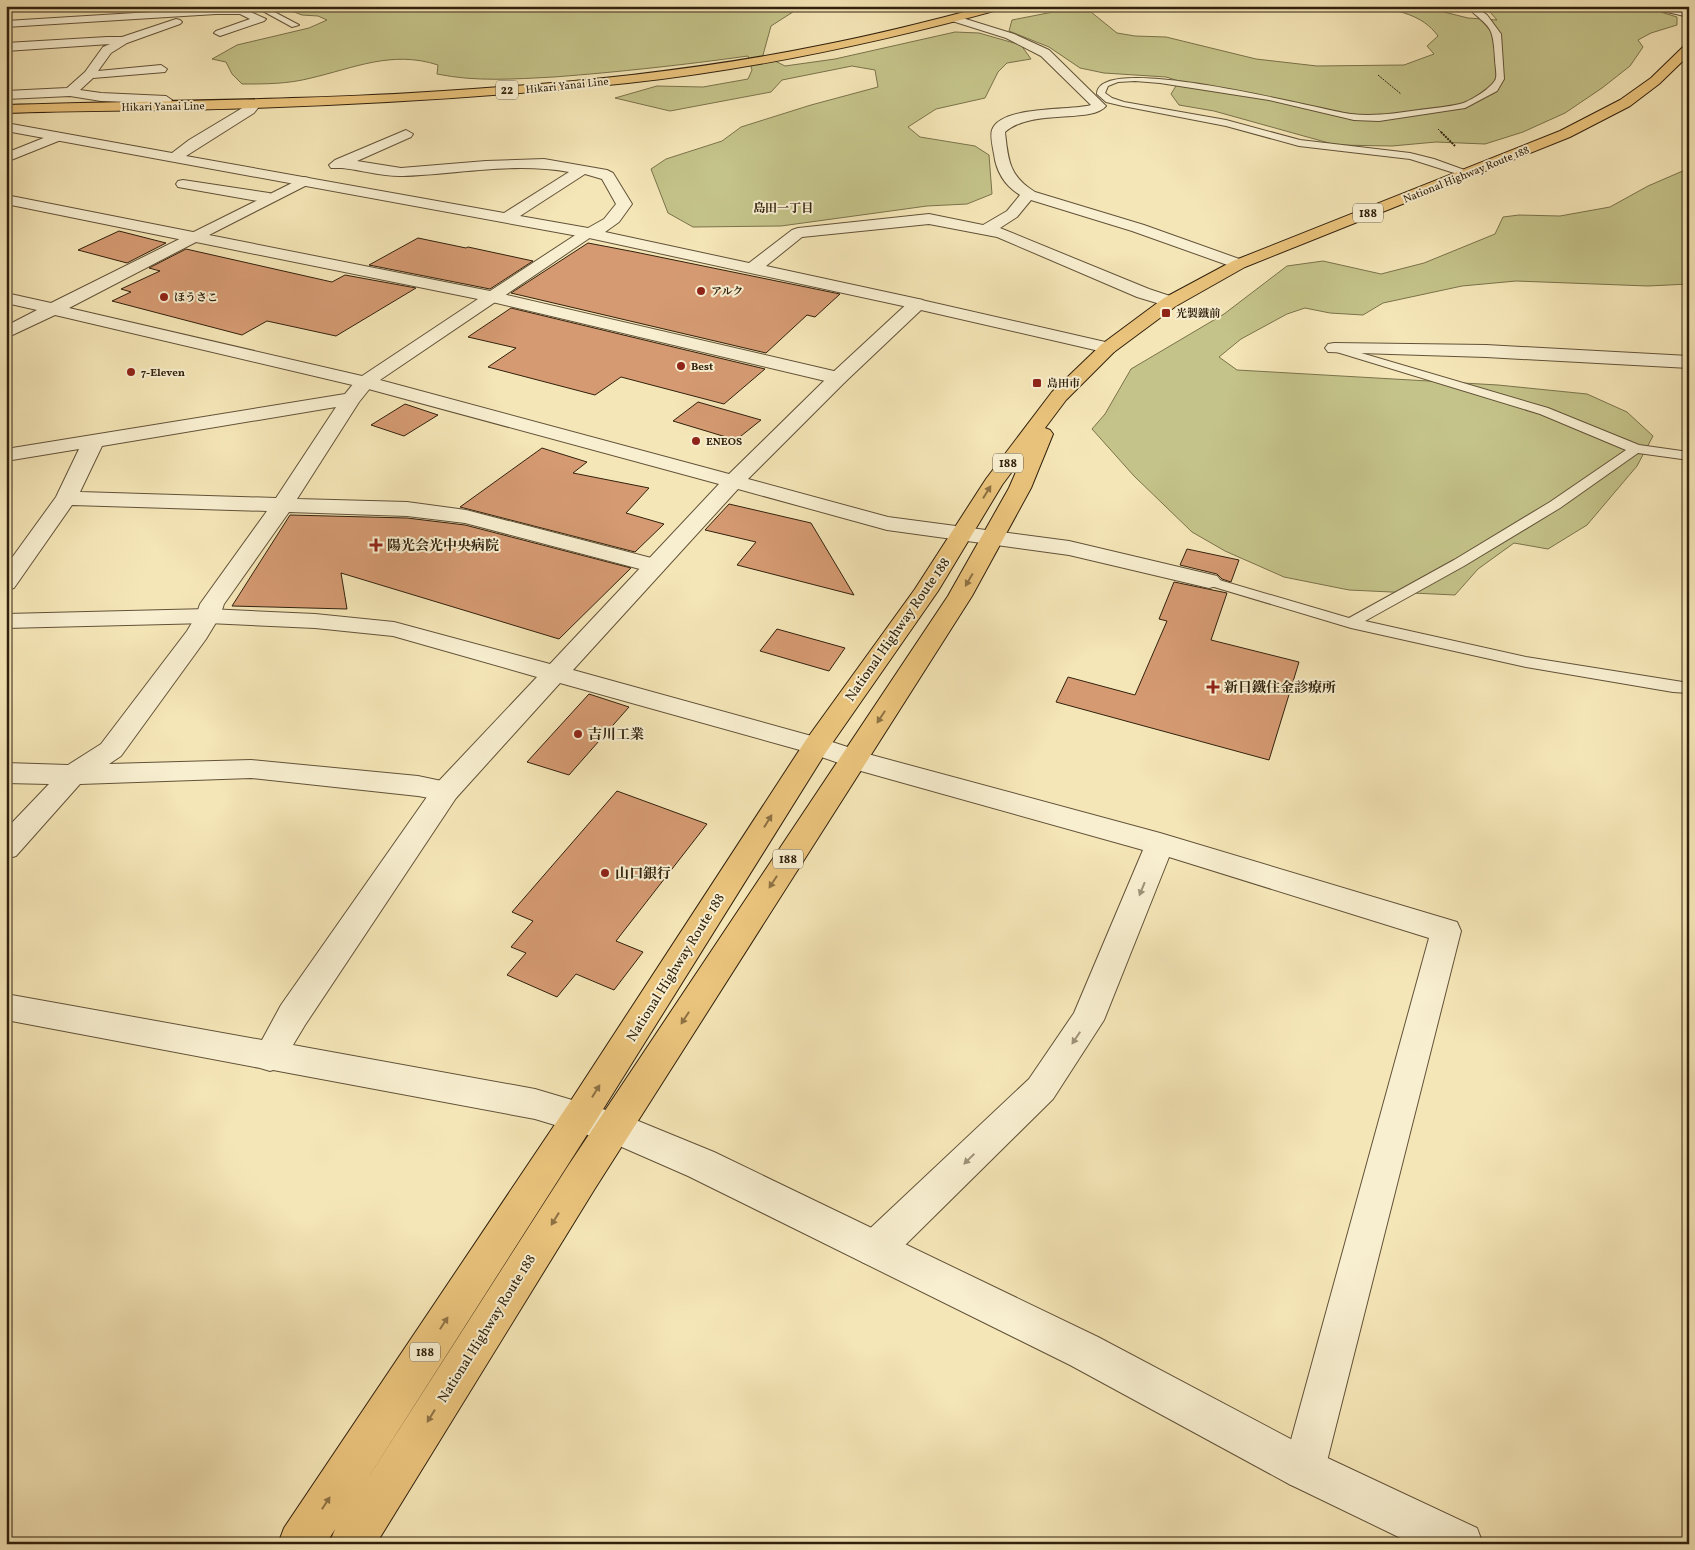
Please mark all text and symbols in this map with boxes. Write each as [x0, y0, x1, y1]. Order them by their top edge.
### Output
street label: Hikari Yanai Line [525, 75, 609, 98]
road number: 22 [496, 80, 518, 100]
street label: Hikari Yanai Line [121, 99, 205, 116]
street label: National Highway Route 188 [1401, 143, 1532, 208]
district label: 島田一丁目 [753, 201, 813, 217]
road number: 188 [1353, 204, 1383, 222]
marker: アルク [695, 285, 707, 297]
place label: アルク [711, 285, 743, 300]
marker: ほうさこ [158, 291, 170, 303]
place label: ほうさこ [174, 291, 218, 306]
marker: 光製鐵前 [1160, 307, 1172, 319]
place label: 光製鐵前 [1176, 307, 1221, 322]
marker: Best [675, 360, 687, 372]
place label: Best [691, 360, 713, 375]
marker: 7-Eleven [125, 366, 137, 378]
place label: 7-Eleven [141, 366, 185, 381]
marker: 島田市 [1031, 377, 1043, 389]
place label: 島田市 [1047, 377, 1080, 392]
marker: ENEOS [690, 435, 702, 447]
place label: ENEOS [706, 435, 742, 450]
road number: 188 [993, 453, 1023, 472]
one-way arrow [983, 486, 992, 499]
place label: 陽光会光中央病院 [387, 537, 499, 556]
marker: 陽光会光中央病院 [369, 538, 383, 552]
street label: National Highway Route 188 [841, 554, 955, 706]
one-way arrow [965, 573, 973, 588]
place label: 新日鐵住金診療所 [1224, 679, 1336, 698]
marker: 新日鐵住金診療所 [1206, 680, 1220, 694]
one-way arrow [876, 710, 886, 723]
place label: 吉川工業 [588, 726, 644, 745]
marker: 吉川工業 [572, 728, 584, 740]
one-way arrow [763, 815, 772, 828]
road number: 188 [773, 850, 803, 869]
place label: 山口銀行 [615, 865, 671, 884]
marker: 山口銀行 [599, 867, 611, 879]
one-way arrow [768, 876, 778, 889]
one-way arrow [1137, 882, 1145, 897]
street label: National Highway Route 188 [623, 890, 730, 1046]
one-way arrow [680, 1012, 689, 1025]
one-way arrow [1071, 1031, 1081, 1044]
one-way arrow [591, 1085, 601, 1098]
one-way arrow [963, 1153, 975, 1165]
one-way arrow [550, 1212, 559, 1226]
street label: National Highway Route 188 [434, 1251, 541, 1407]
one-way arrow [439, 1316, 449, 1330]
road number: 188 [410, 1342, 440, 1361]
one-way arrow [426, 1409, 436, 1422]
one-way arrow [321, 1496, 331, 1510]

